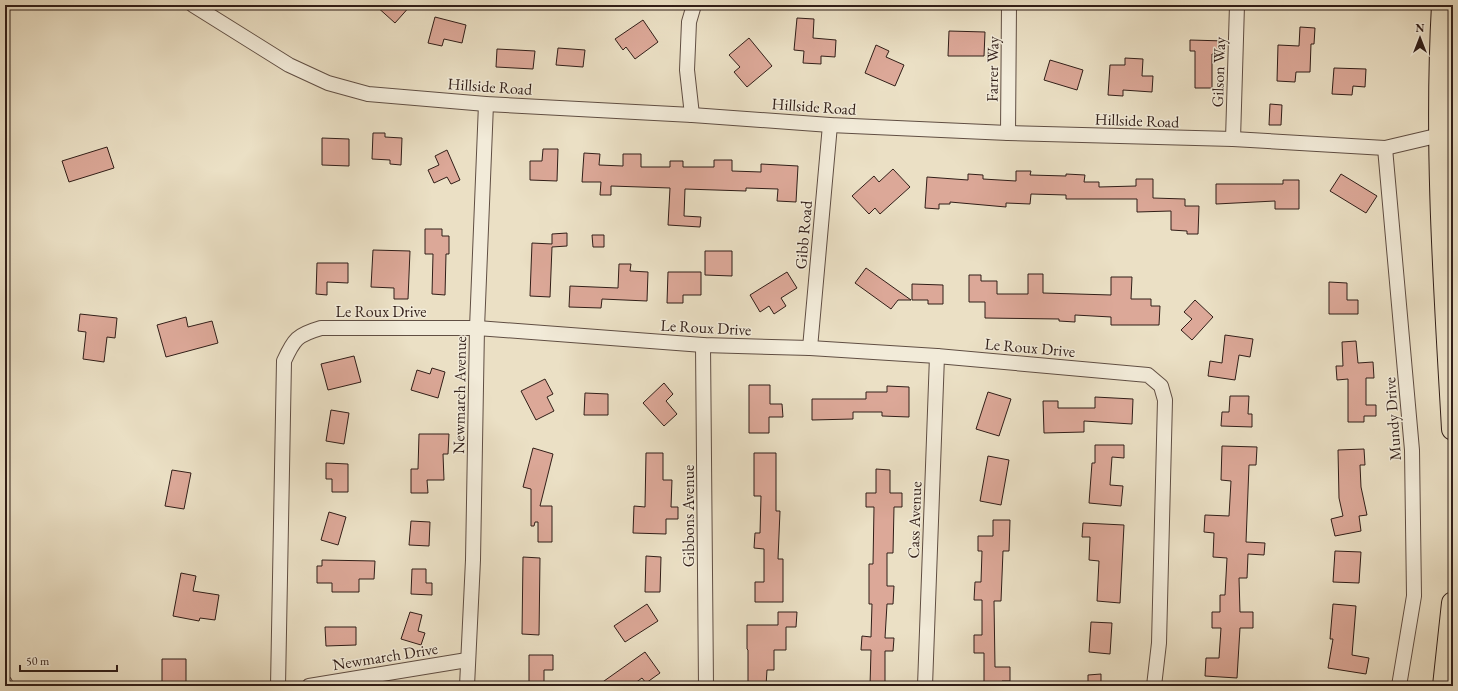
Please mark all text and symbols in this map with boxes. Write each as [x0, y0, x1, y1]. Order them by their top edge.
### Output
north arrow [1400, 18, 1440, 58]
text: N [1416, 21, 1425, 35]
street label: Farrer Way [981, 35, 1004, 102]
street label: Gilson Way [1207, 35, 1230, 108]
street label: Hillside Road [447, 73, 534, 100]
street label: Hillside Road [771, 93, 858, 120]
street label: Hillside Road [1094, 109, 1181, 133]
street label: Gibb Road [790, 199, 817, 270]
street label: Le Roux Drive [336, 301, 426, 322]
street label: Le Roux Drive [660, 315, 752, 340]
street label: Le Roux Drive [984, 333, 1076, 362]
street label: Newmarch Avenue [448, 336, 471, 454]
street label: Mundy Drive [1379, 376, 1406, 461]
street label: Gibbons Avenue [678, 465, 699, 567]
street label: Cass Avenue [903, 481, 926, 559]
street label: Newmarch Drive [331, 638, 439, 675]
scale bar [20, 647, 117, 673]
text: 50 m [26, 653, 50, 669]

